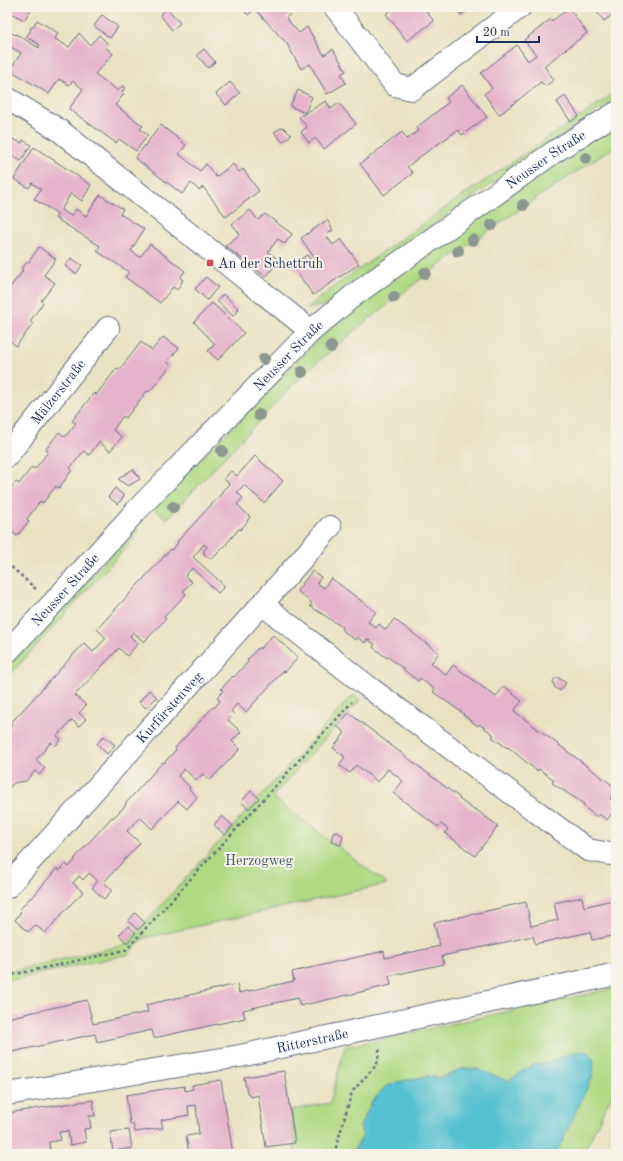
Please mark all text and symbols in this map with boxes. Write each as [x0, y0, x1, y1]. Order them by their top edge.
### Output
scale bar [477, 18, 539, 44]
text: 20 m [483, 27, 510, 39]
street label: Neusser Straße [504, 128, 588, 192]
place label: An der Schettruh [218, 257, 323, 271]
marker: An der Schettruh [205, 258, 215, 268]
street label: Neusser Straße [251, 318, 326, 394]
street label: Mälzerstraße [29, 357, 88, 427]
street label: Neusser Straße [29, 551, 102, 629]
street label: Kurfürstenweg [134, 669, 206, 746]
park label: Herzogweg [225, 854, 293, 868]
street label: Ritterstraße [275, 1027, 350, 1056]

